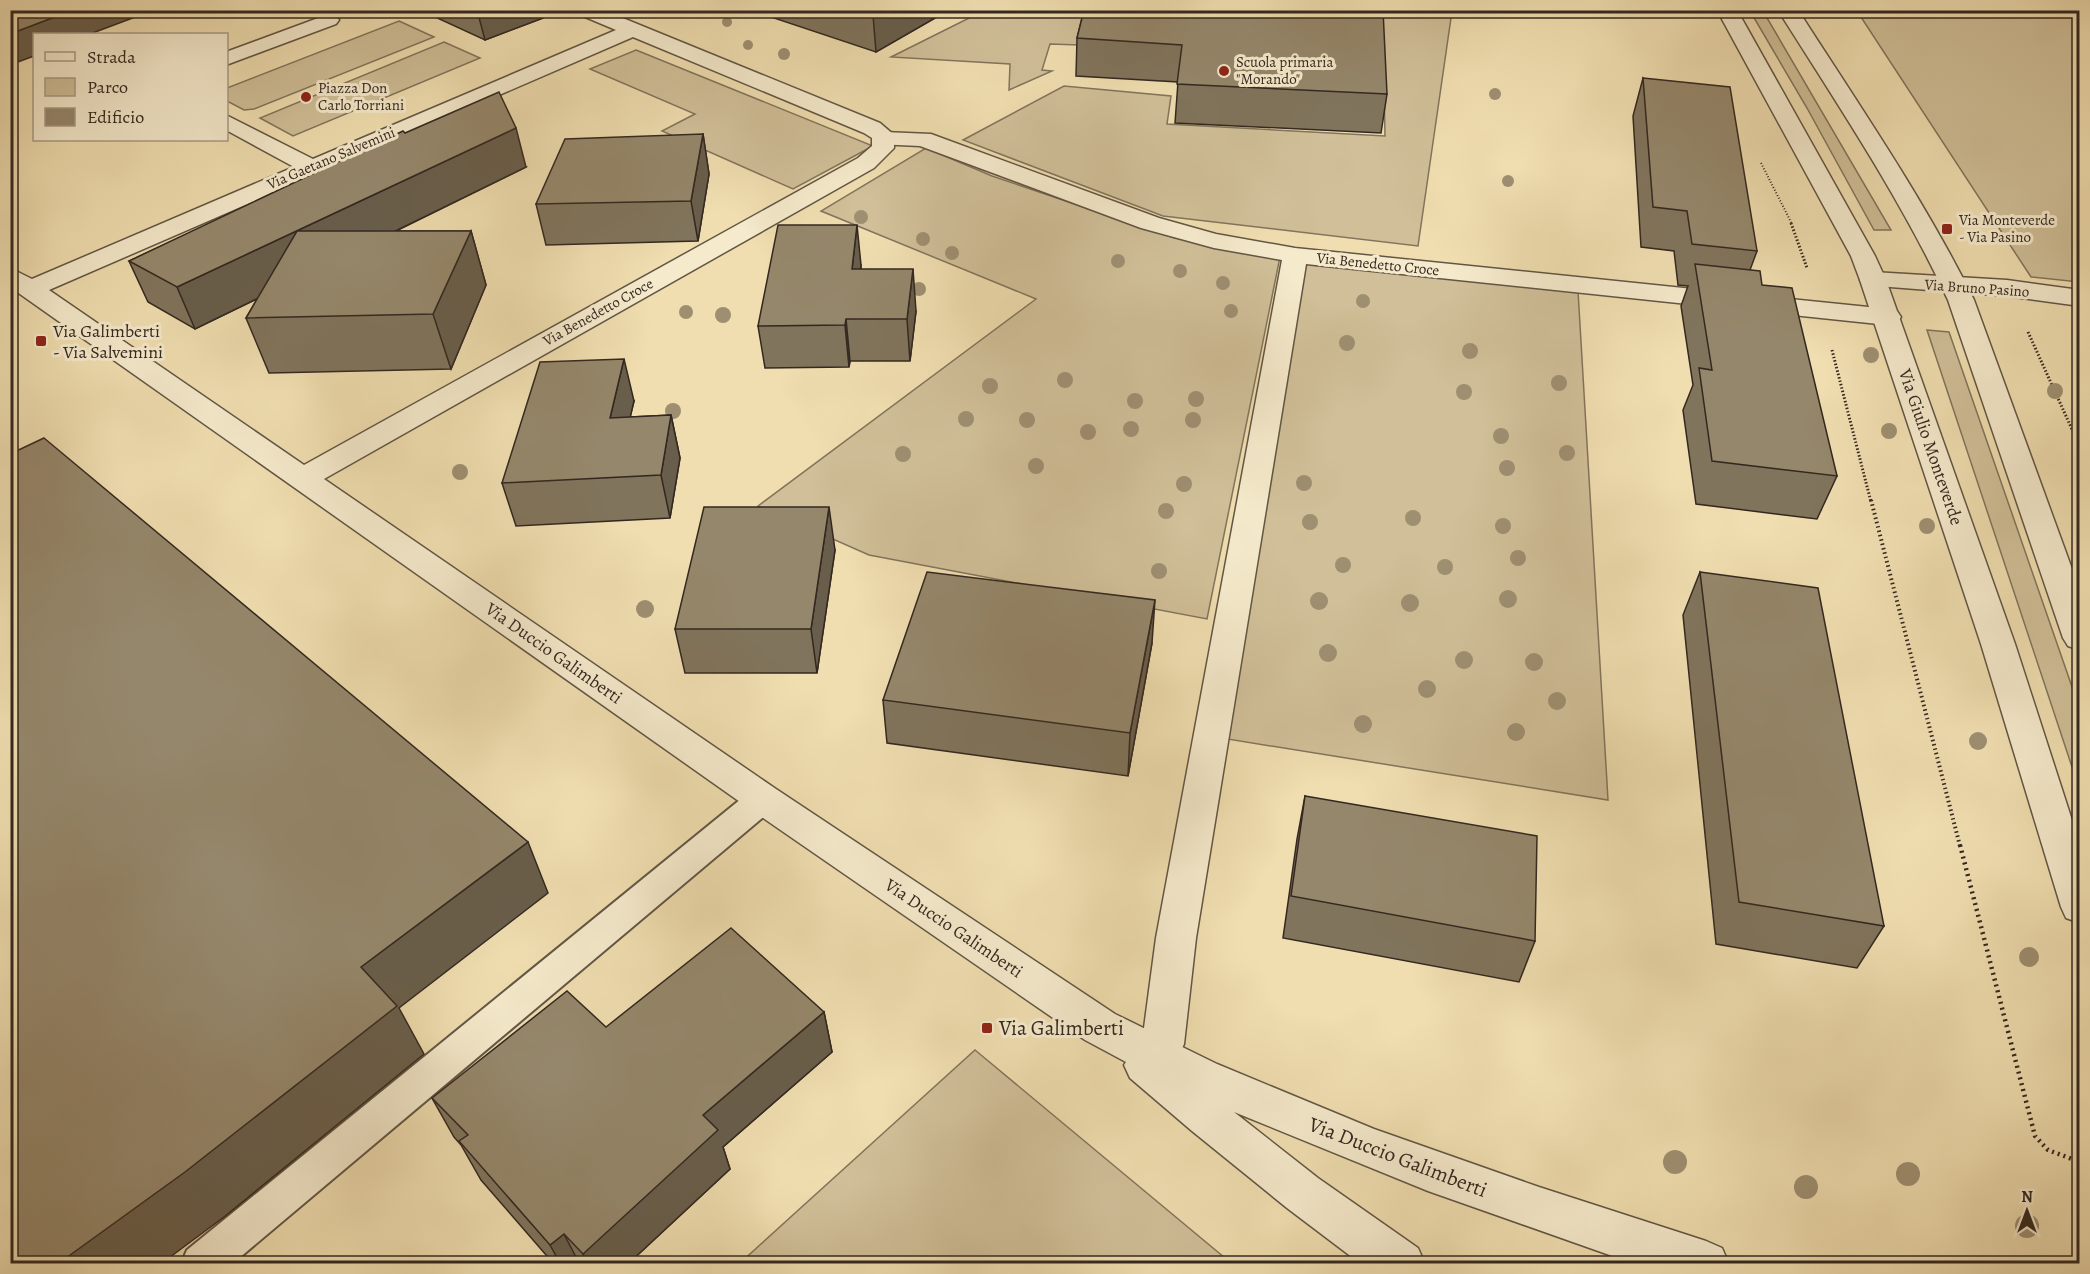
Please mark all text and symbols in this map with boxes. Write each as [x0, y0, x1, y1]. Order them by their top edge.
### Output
legend [33, 33, 228, 141]
text: Strada [87, 45, 136, 69]
place label: Scuola primaria "Morando" [1236, 52, 1334, 89]
marker: Scuola primaria "Morando" [1217, 64, 1231, 78]
text: Parco [87, 75, 128, 99]
place label: Piazza Don Carlo Torriani [318, 78, 404, 115]
marker: Piazza Don Carlo Torriani [299, 90, 313, 104]
text: Edificio [87, 105, 144, 129]
street label: Via Gaetano Salvemini [263, 122, 398, 194]
place label: Via Monteverde - Via Pasino [1958, 210, 2055, 247]
marker: Via Monteverde - Via Pasino [1940, 222, 1954, 236]
street label: Via Benedetto Croce [1315, 248, 1441, 280]
street label: Via Benedetto Croce [538, 273, 657, 351]
street label: Via Bruno Pasino [1923, 274, 2030, 302]
place label: Via Galimberti - Via Salvemini [52, 319, 163, 364]
marker: Via Galimberti - Via Salvemini [34, 334, 48, 348]
street label: Via Giulio Monteverde [1893, 365, 1969, 528]
street label: Via Duccio Galimberti [480, 596, 627, 709]
street label: Via Duccio Galimberti [879, 872, 1028, 983]
place label: Via Galimberti [998, 1014, 1124, 1042]
marker: Via Galimberti [980, 1021, 994, 1035]
street label: Via Duccio Galimberti [1304, 1110, 1491, 1204]
north arrow [1997, 1181, 2057, 1241]
text: N [2021, 1186, 2033, 1208]

